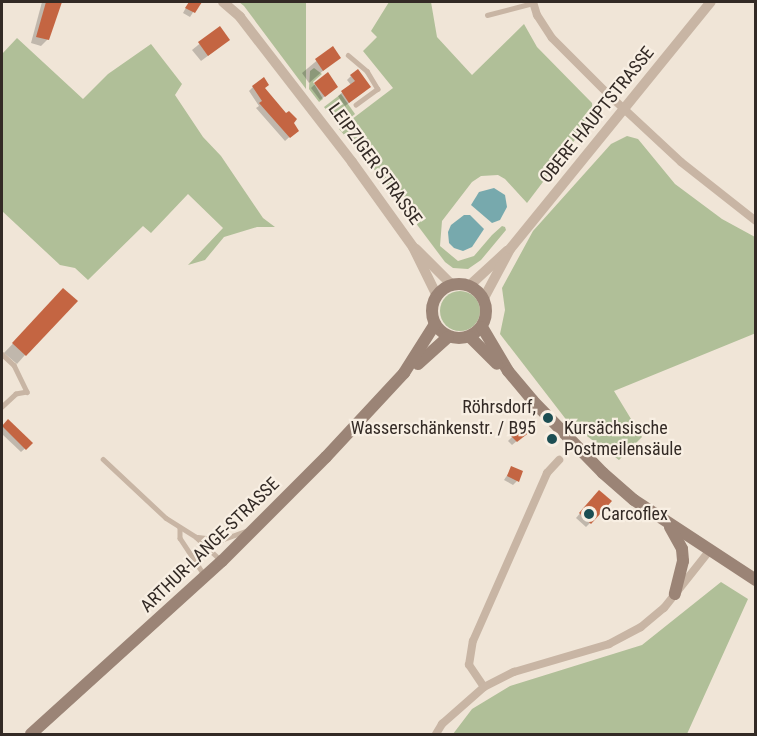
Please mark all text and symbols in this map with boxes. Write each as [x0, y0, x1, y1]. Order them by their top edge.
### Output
street label: OBERE HAUPTSTRASSE [535, 42, 659, 188]
street label: LEIPZIGER STRASSE [324, 99, 426, 229]
place label: Röhrsdorf, Wasserschänkenstr. / B95 [351, 397, 536, 440]
marker: Röhrsdorf, Wasserschänkenstr. / B95 [541, 411, 555, 425]
place label: Kursächsische Postmeilensäule [564, 418, 682, 460]
marker: Kursächsische Postmeilensäule [545, 432, 559, 446]
street label: ARTHUR-LANGE-STRASSE [136, 473, 284, 617]
place label: Carcoflex [601, 503, 668, 525]
marker: Carcoflex [582, 507, 596, 521]

